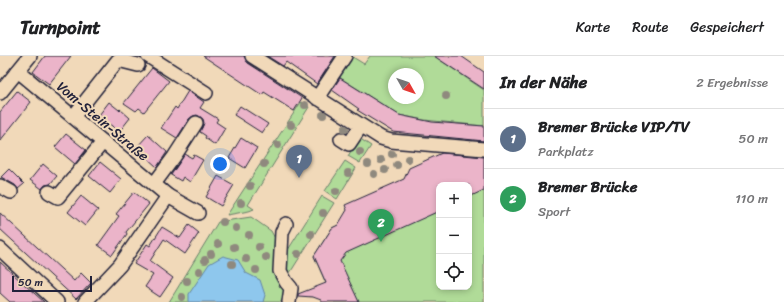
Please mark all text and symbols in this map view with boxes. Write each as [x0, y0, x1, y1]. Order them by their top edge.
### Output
text: Turnpoint [20, 11, 101, 44]
text: Karte [576, 15, 610, 40]
text: Route [632, 15, 668, 40]
text: Gespeichert [690, 15, 764, 40]
text: In der Nähe [500, 67, 587, 97]
north arrow [388, 68, 424, 104]
text: 2 Ergebnisse [696, 71, 768, 94]
street label: Vom-Stein-Straße [51, 75, 155, 168]
text: Bremer Brücke VIP/TV [538, 114, 690, 140]
text: 1 [510, 127, 516, 150]
text: 50 m [738, 127, 768, 150]
text: Parkplatz [538, 140, 594, 163]
pin: 1 [286, 145, 312, 178]
your location [210, 154, 230, 174]
text: Bremer Brücke [538, 174, 637, 200]
map controls [436, 182, 472, 290]
button: + [436, 182, 472, 218]
text: 2 [509, 187, 517, 210]
text: 110 m [735, 187, 768, 210]
text: Sport [538, 200, 570, 223]
pin: 2 [368, 209, 394, 242]
button: − [436, 218, 472, 254]
button: locate [436, 254, 472, 290]
text: 50 m [18, 273, 43, 292]
scale bar [12, 274, 92, 293]

